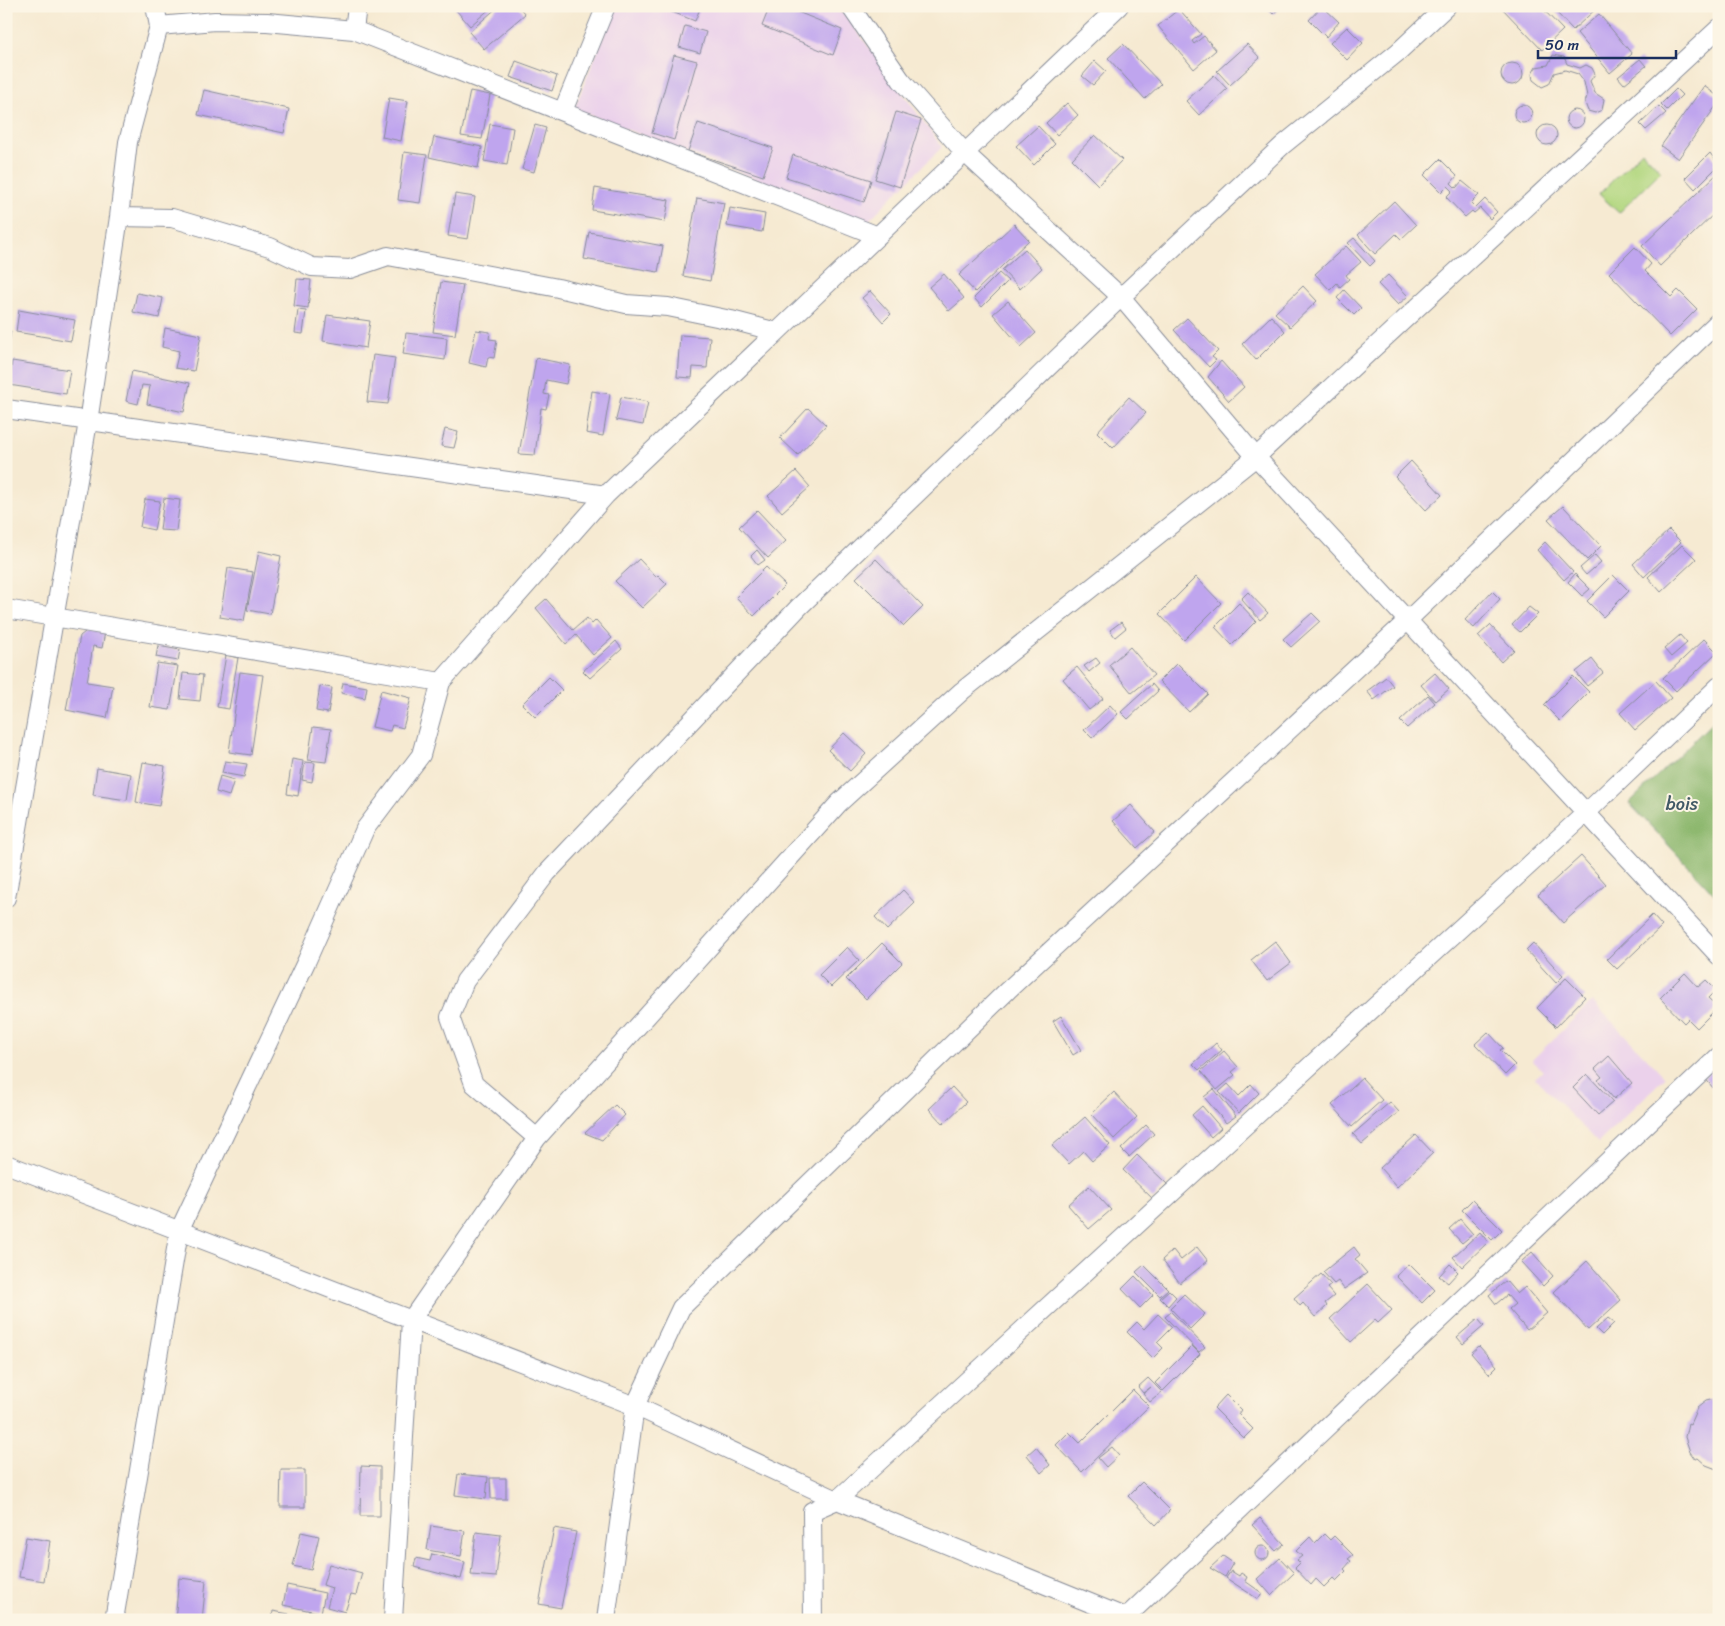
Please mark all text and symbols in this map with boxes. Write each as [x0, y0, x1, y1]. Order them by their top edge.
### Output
scale bar [1538, 28, 1675, 60]
text: 50 m [1545, 32, 1580, 58]
park label: bois [1666, 788, 1699, 820]

